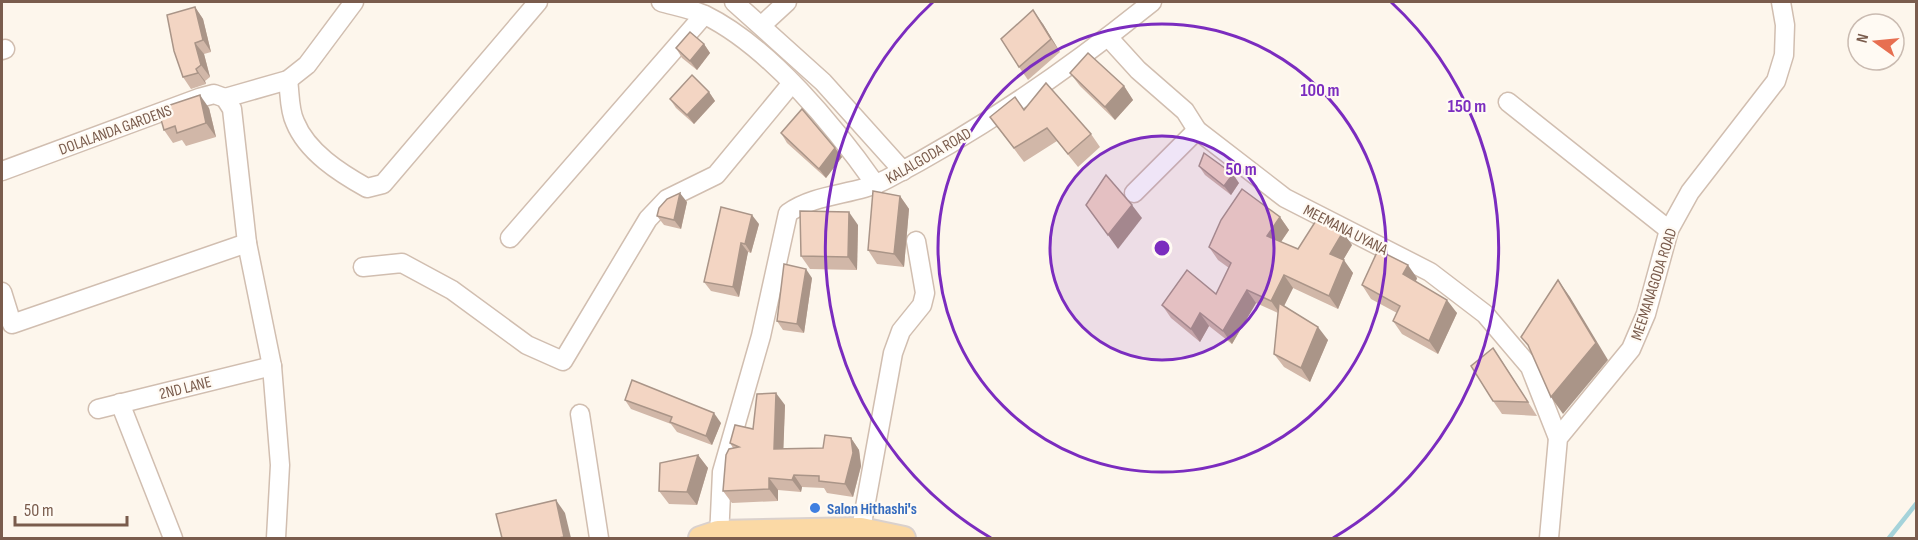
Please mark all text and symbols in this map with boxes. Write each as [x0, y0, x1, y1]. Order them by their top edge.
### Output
north arrow [1846, 12, 1906, 72]
text: N [1853, 32, 1873, 45]
text: 100 m [1301, 80, 1340, 101]
text: 150 m [1448, 96, 1486, 117]
street label: DOLALANDA GARDENS [57, 101, 175, 160]
street label: KALALGODA ROAD [883, 124, 975, 188]
text: 50 m [1225, 159, 1257, 180]
street label: MEEMANA UYANA [1300, 201, 1391, 260]
street label: MEEMANAGODA ROAD [1627, 226, 1682, 343]
centre of rings [1152, 238, 1172, 258]
street label: 2ND LANE [157, 373, 213, 404]
scale bar [15, 489, 128, 527]
text: 50 m [24, 500, 54, 521]
place label: Salon Hithashi's [827, 500, 917, 519]
marker: Salon Hithashi's [808, 501, 822, 515]

